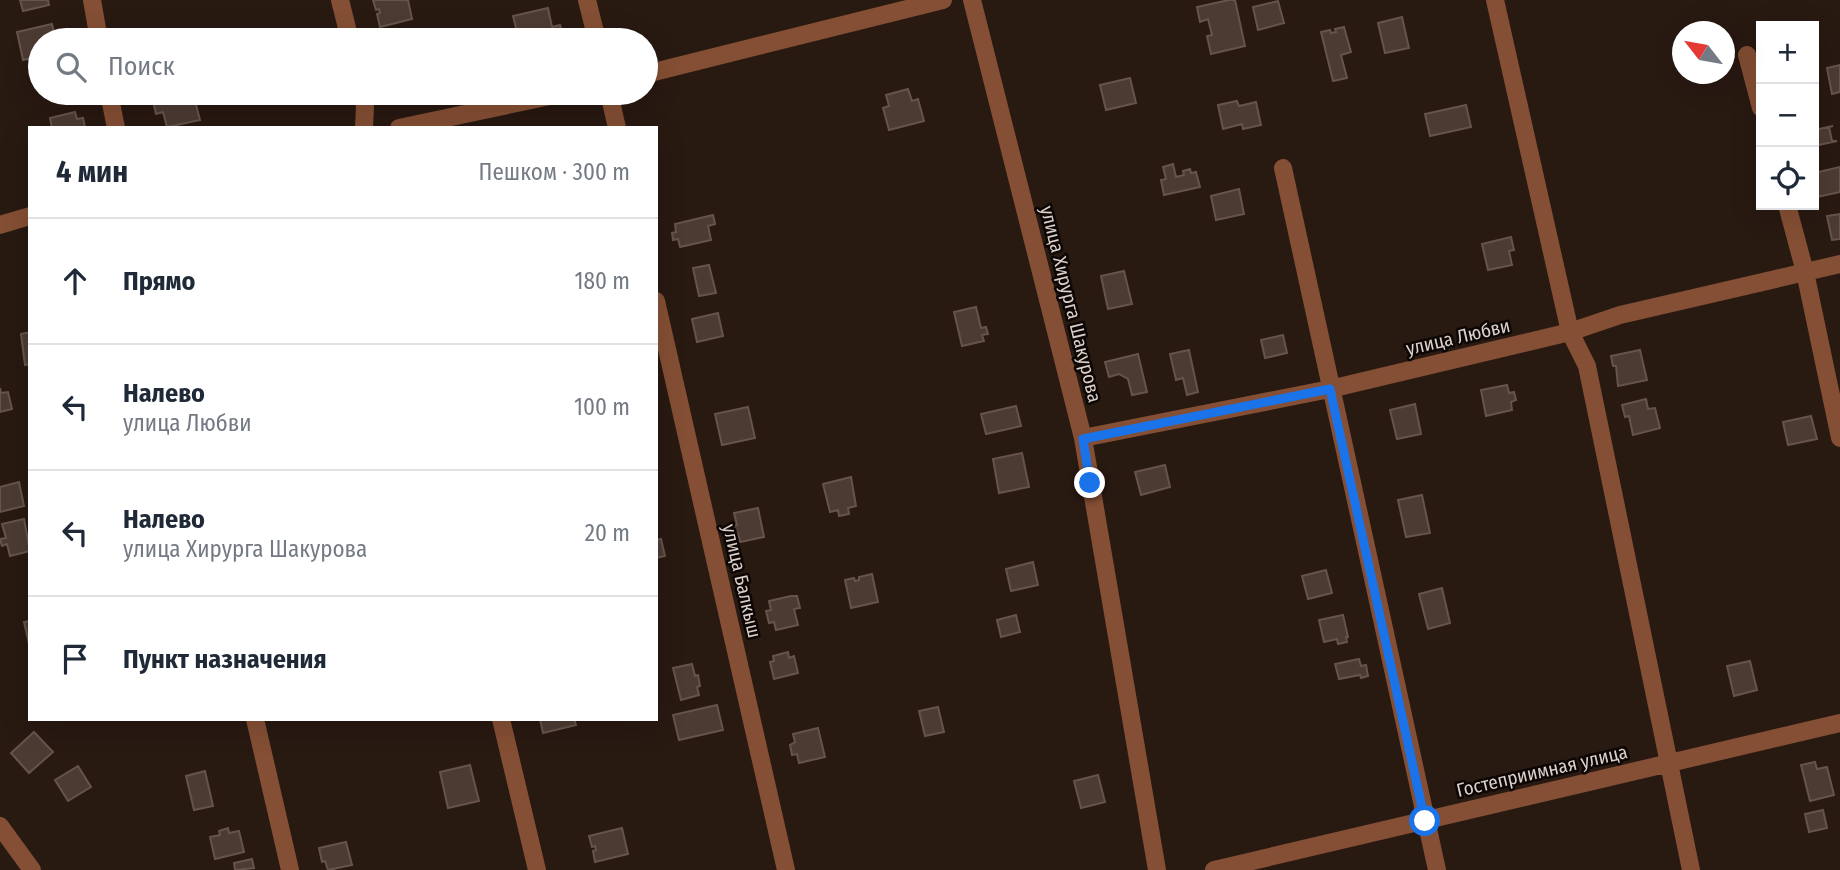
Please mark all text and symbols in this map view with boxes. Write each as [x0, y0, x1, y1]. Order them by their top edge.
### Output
north arrow [1672, 21, 1735, 84]
map controls [1756, 21, 1819, 210]
button: + [1756, 21, 1819, 84]
search box [28, 28, 658, 105]
icon: search [52, 48, 90, 86]
text: Поиск [108, 51, 175, 82]
button: − [1756, 84, 1819, 147]
button: locate [1756, 147, 1819, 210]
text: 4 мин [56, 154, 128, 190]
text: Пешком · 300 m [479, 158, 630, 186]
street label: улица Хирурга Шакурова [1035, 203, 1107, 405]
icon: ahead [56, 262, 94, 300]
text: Прямо [123, 266, 195, 297]
text: 180 m [574, 267, 630, 295]
street label: улица Любви [1404, 314, 1512, 360]
text: Налево [123, 378, 205, 409]
icon: left [56, 388, 94, 426]
text: 100 m [574, 393, 630, 421]
text: улица Любви [123, 409, 252, 437]
route end [1074, 467, 1105, 498]
text: Налево [123, 504, 205, 535]
icon: left [56, 514, 94, 552]
text: 20 m [585, 519, 630, 547]
street label: улица Балкыш [718, 522, 766, 640]
text: улица Хирурга Шакурова [123, 535, 367, 563]
icon: arrive [56, 640, 94, 678]
text: Пункт назначения [123, 644, 327, 675]
street label: Гостеприимная улица [1454, 740, 1630, 802]
route start [1409, 805, 1440, 836]

